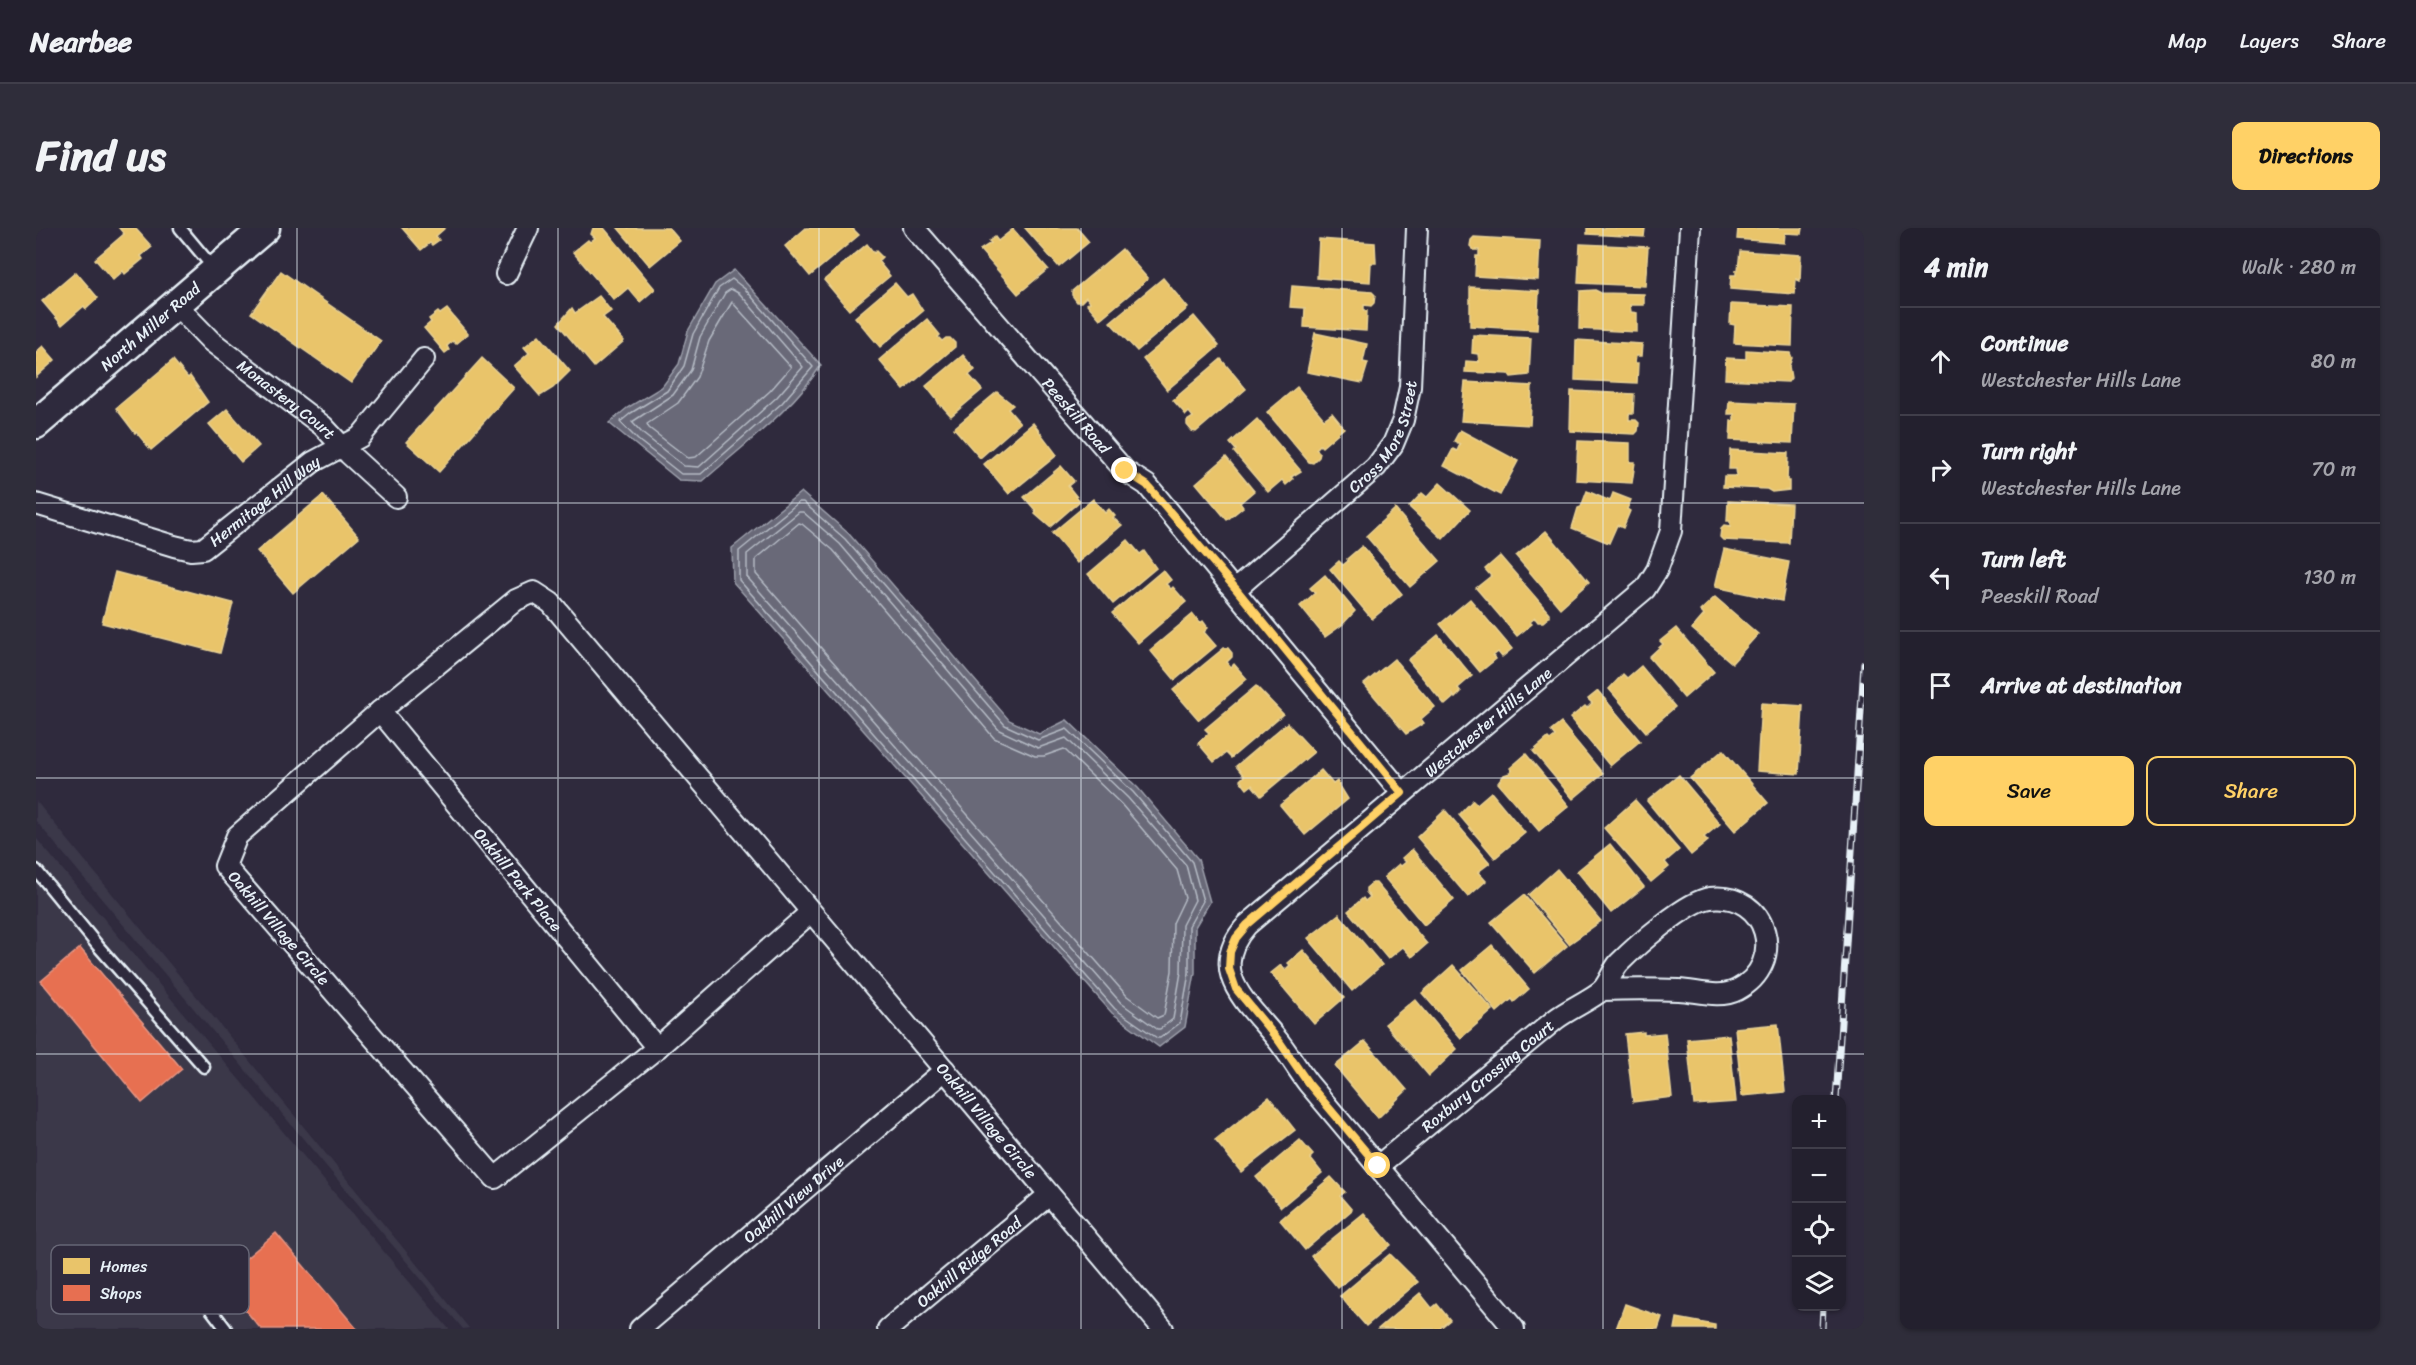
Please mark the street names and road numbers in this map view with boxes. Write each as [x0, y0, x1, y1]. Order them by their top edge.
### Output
street label: North Miller Road [93, 274, 208, 378]
street label: Monastery Court [231, 351, 343, 446]
street label: Peeskill Road [1035, 370, 1119, 461]
street label: Cross More Street [1341, 380, 1425, 500]
street label: Hermitage Hill Way [202, 446, 326, 554]
street label: Westchester Hills Lane [1417, 659, 1559, 784]
street label: Oakhill Park Place [467, 821, 570, 938]
street label: Oakhill Village Circle [220, 864, 338, 992]
street label: Roxbury Crossing Court [1414, 1011, 1561, 1140]
street label: Oakhill Village Circle [929, 1055, 1045, 1185]
street label: Oakhill View Drive [736, 1147, 851, 1250]
street label: Oakhill Ridge Road [909, 1208, 1029, 1315]

